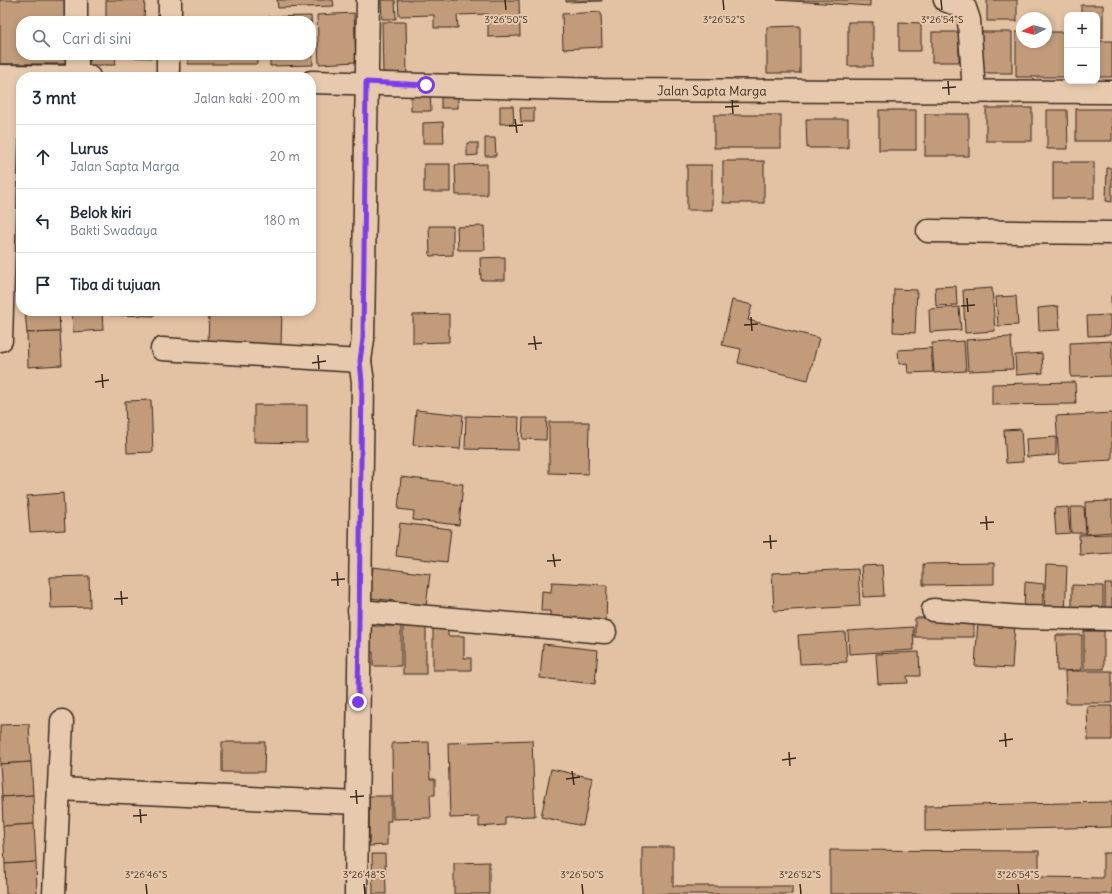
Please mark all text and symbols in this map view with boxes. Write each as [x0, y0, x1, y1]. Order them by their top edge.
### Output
north arrow [1016, 12, 1052, 48]
map controls [1064, 12, 1100, 84]
button: + [1064, 12, 1100, 48]
text: 3°26'50"S [484, 13, 528, 26]
text: 3°26'52"S [703, 13, 746, 26]
text: 3°26'54"S [921, 13, 964, 26]
search box [16, 16, 316, 60]
icon: search [30, 27, 52, 49]
text: Cari di sini [62, 29, 131, 48]
button: − [1064, 48, 1100, 84]
route start [417, 76, 435, 94]
street label: Jalan Sapta Marga [657, 82, 767, 100]
text: 3 mnt [32, 87, 76, 109]
text: Jalan kaki · 200 m [194, 90, 300, 107]
text: Lurus [70, 139, 108, 158]
icon: ahead [32, 146, 54, 168]
text: 20 m [270, 148, 300, 165]
text: Jalan Sapta Marga [70, 158, 180, 175]
text: Belok kiri [70, 203, 131, 222]
icon: left [32, 210, 54, 232]
text: 180 m [264, 212, 300, 229]
text: Bakti Swadaya [70, 222, 157, 239]
icon: arrive [32, 274, 54, 296]
text: Tiba di tujuan [70, 275, 160, 294]
route end [349, 693, 367, 711]
text: 3°26'46"S [125, 868, 168, 881]
text: 3°26'48"S [343, 868, 386, 881]
text: 3°26'50"S [560, 868, 604, 881]
text: 3°26'52"S [779, 868, 822, 881]
text: 3°26'54"S [997, 868, 1040, 881]

